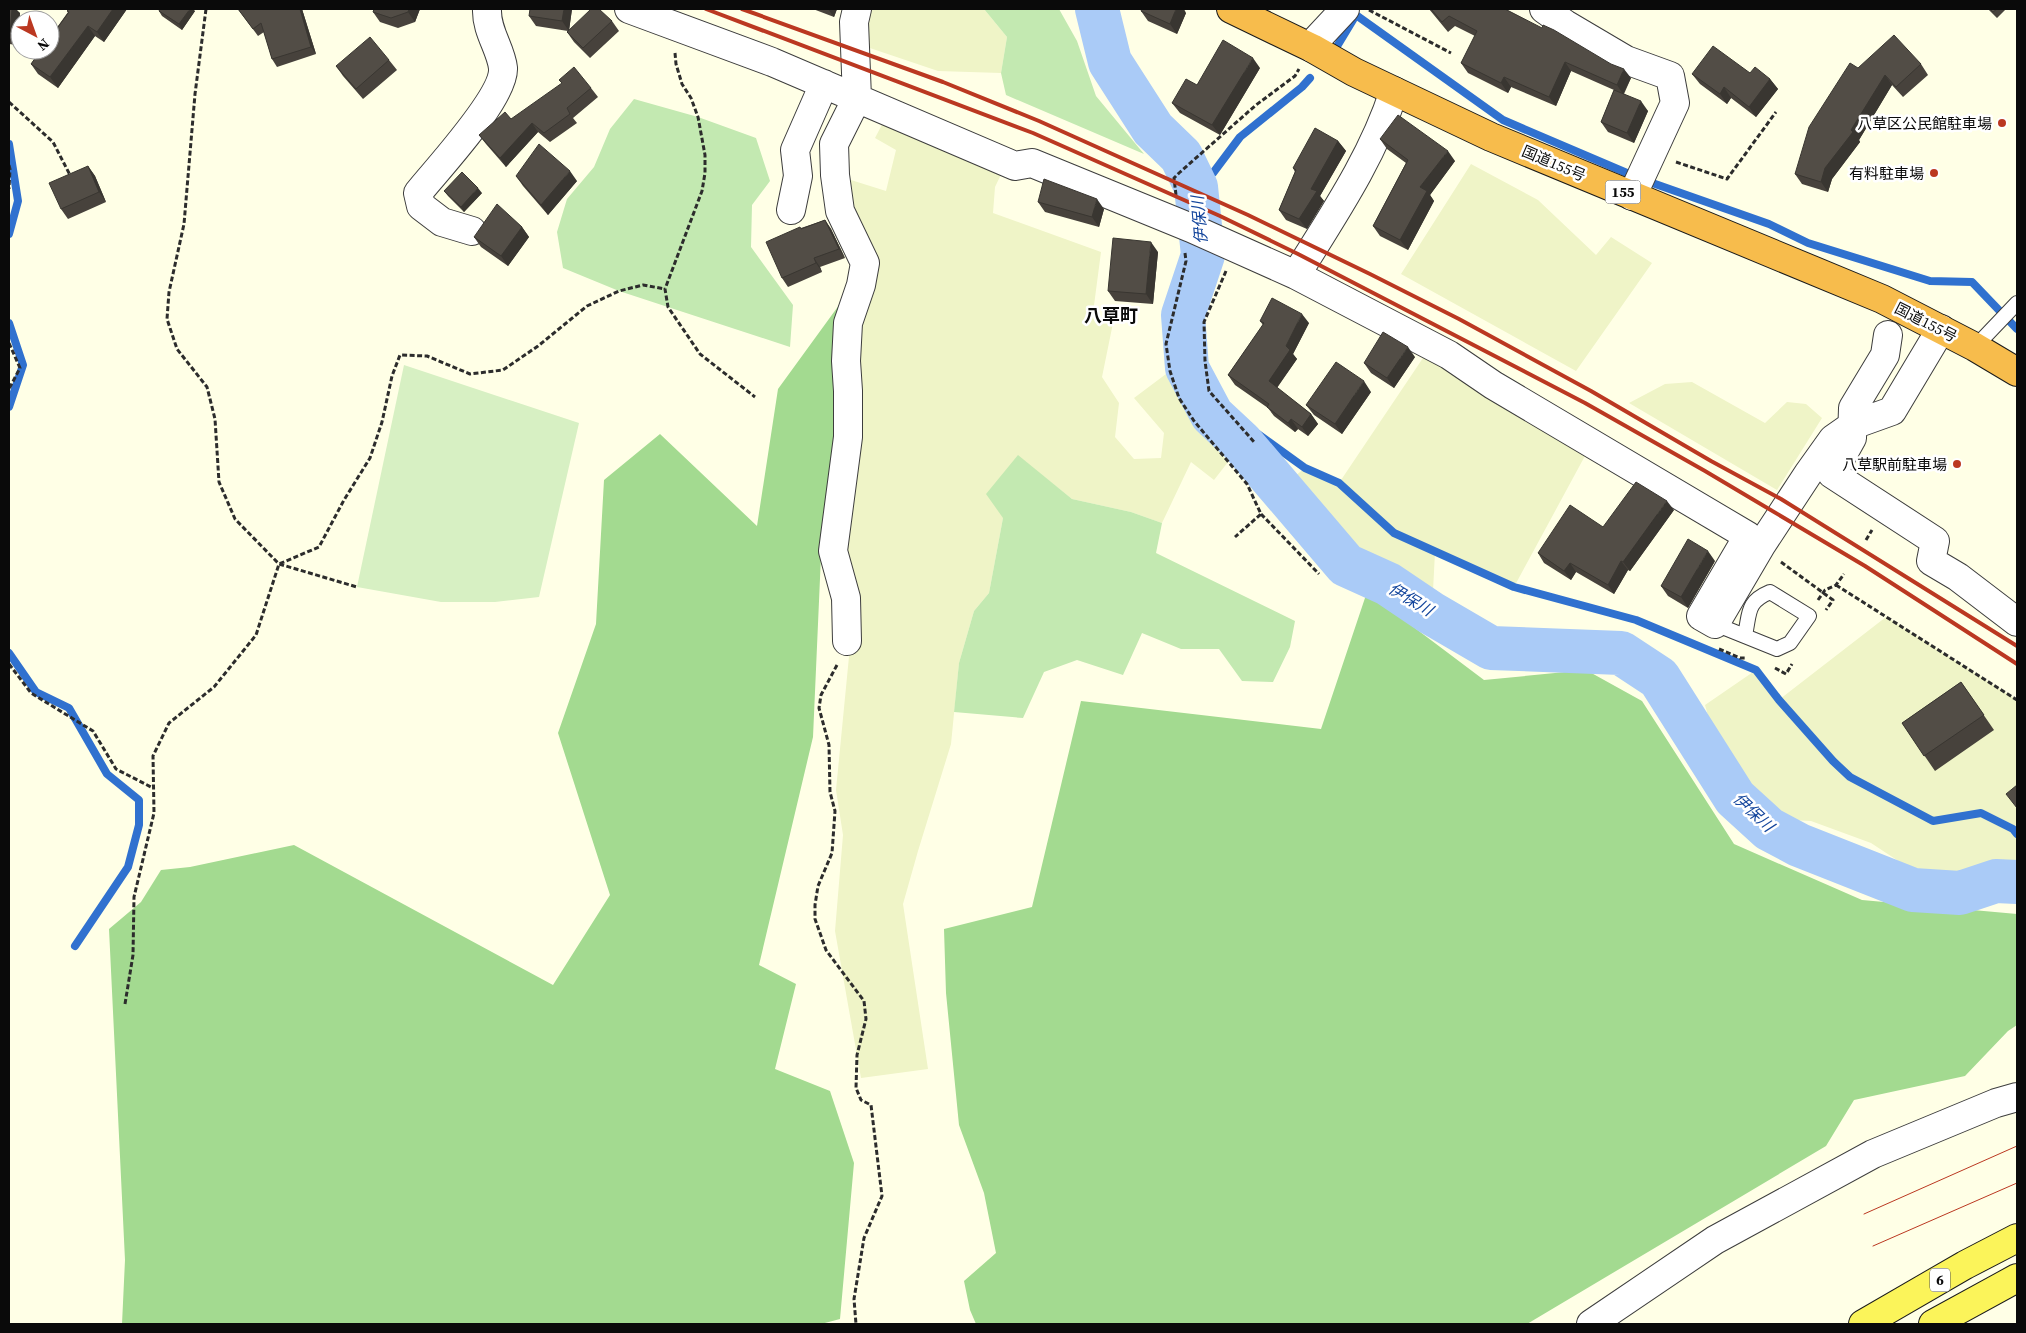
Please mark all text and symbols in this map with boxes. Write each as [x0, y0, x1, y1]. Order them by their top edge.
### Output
north arrow [10, 10, 60, 60]
text: N [33, 34, 54, 56]
place label: 八草区公民館駐車場 [1857, 113, 1992, 134]
marker: 八草区公民館駐車場 [1996, 117, 2008, 129]
street label: 国道155号 [1519, 140, 1589, 186]
place label: 有料駐車場 [1849, 163, 1924, 184]
marker: 有料駐車場 [1928, 167, 1940, 179]
road number: 155 [1606, 180, 1640, 203]
water label: 伊保川 [1186, 193, 1212, 245]
street label: 国道155号 [1891, 297, 1961, 347]
district label: 八草町 [1084, 303, 1138, 328]
place label: 八草駅前駐車場 [1842, 454, 1947, 475]
marker: 八草駅前駐車場 [1951, 458, 1963, 470]
water label: 伊保川 [1385, 577, 1439, 622]
water label: 伊保川 [1729, 788, 1781, 838]
road number: 6 [1930, 1268, 1950, 1292]

